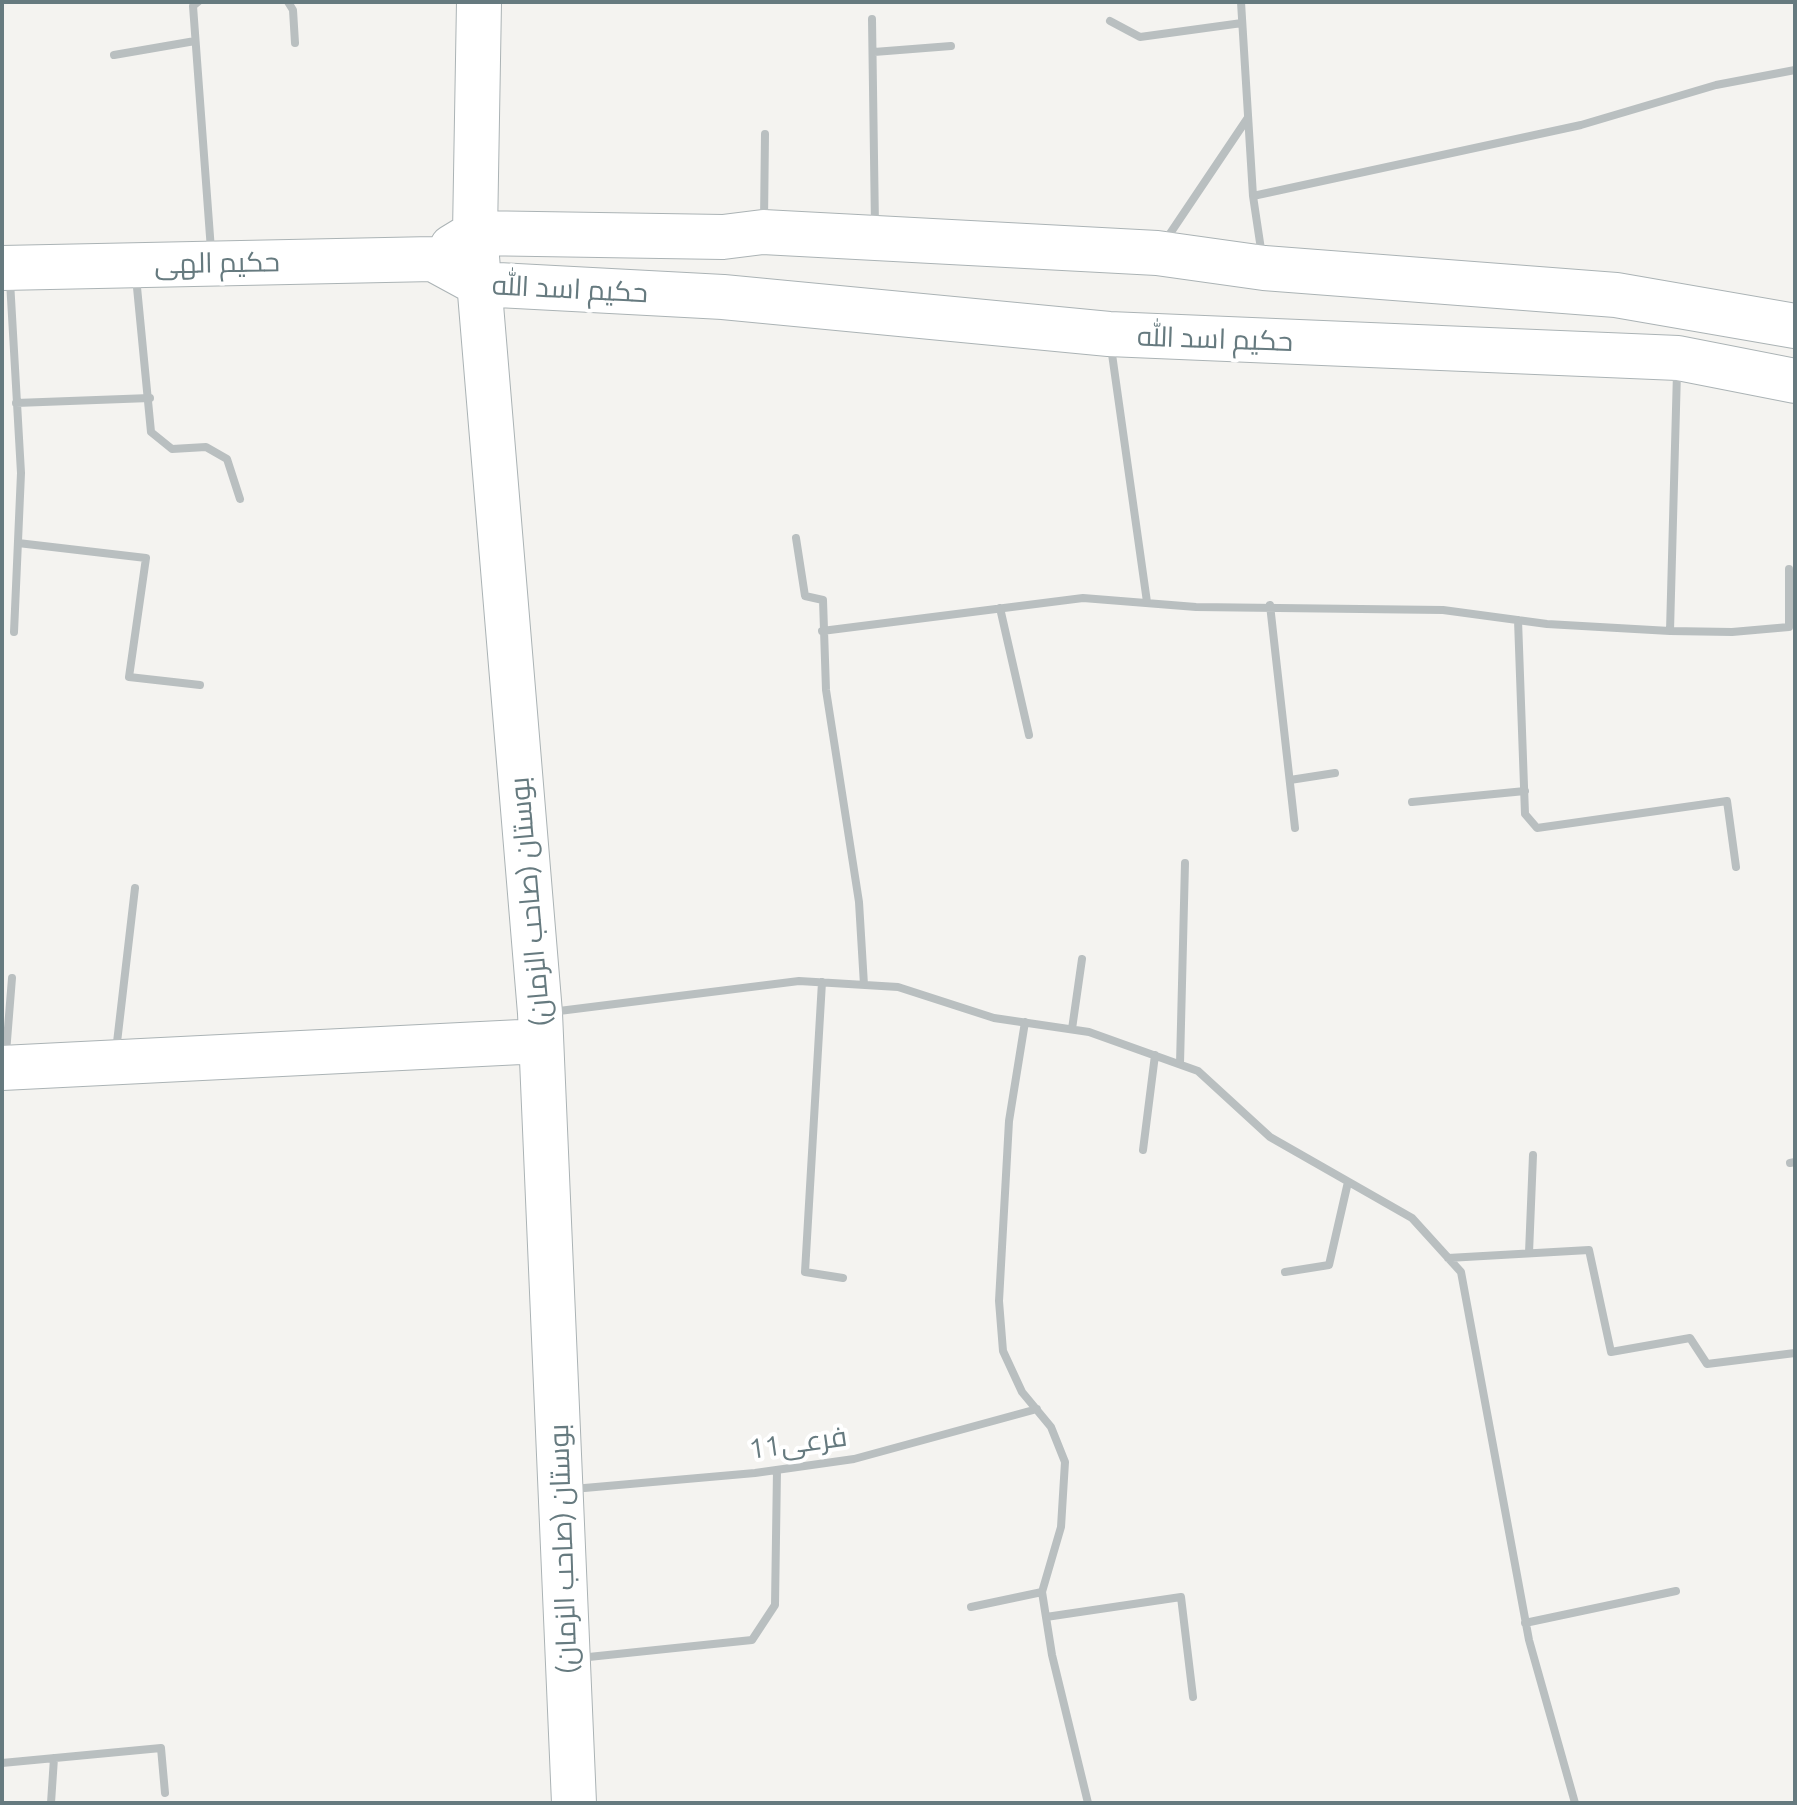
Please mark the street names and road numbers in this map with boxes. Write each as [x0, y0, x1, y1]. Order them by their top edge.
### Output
street label: حکیم الهی [154, 245, 280, 281]
street label: حکیم اسد الله [491, 268, 649, 310]
street label: حکیم اسد الله [1136, 319, 1294, 359]
street label: بوستان (صاحب الزمان) [502, 776, 558, 1028]
street label: فرعی11 [747, 1420, 849, 1466]
street label: بوستان (صاحب الزمان) [542, 1423, 584, 1675]

